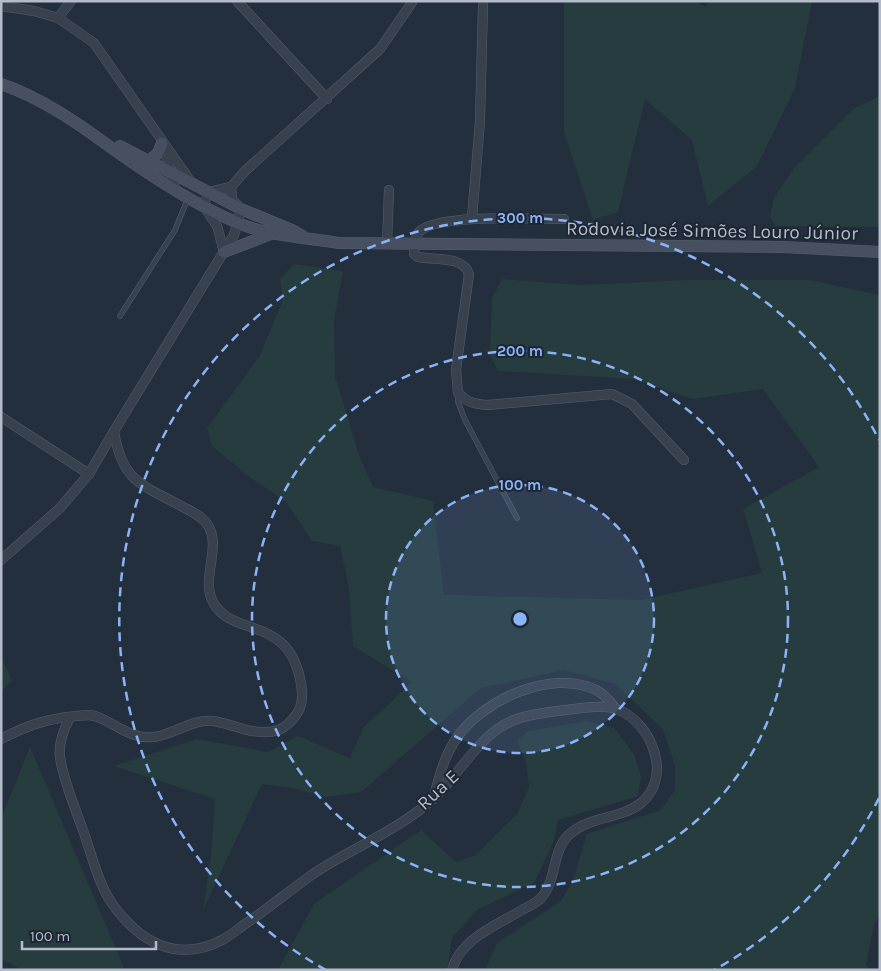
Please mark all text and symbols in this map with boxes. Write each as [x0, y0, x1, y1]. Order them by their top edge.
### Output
text: 300 m [497, 209, 543, 227]
street label: Rodovia José Simões Louro Júnior [566, 217, 858, 245]
text: 200 m [497, 342, 543, 360]
text: 100 m [499, 476, 541, 494]
centre of rings [511, 610, 529, 628]
street label: Rua E [413, 765, 463, 815]
scale bar [22, 918, 156, 950]
text: 100 m [30, 927, 70, 945]

